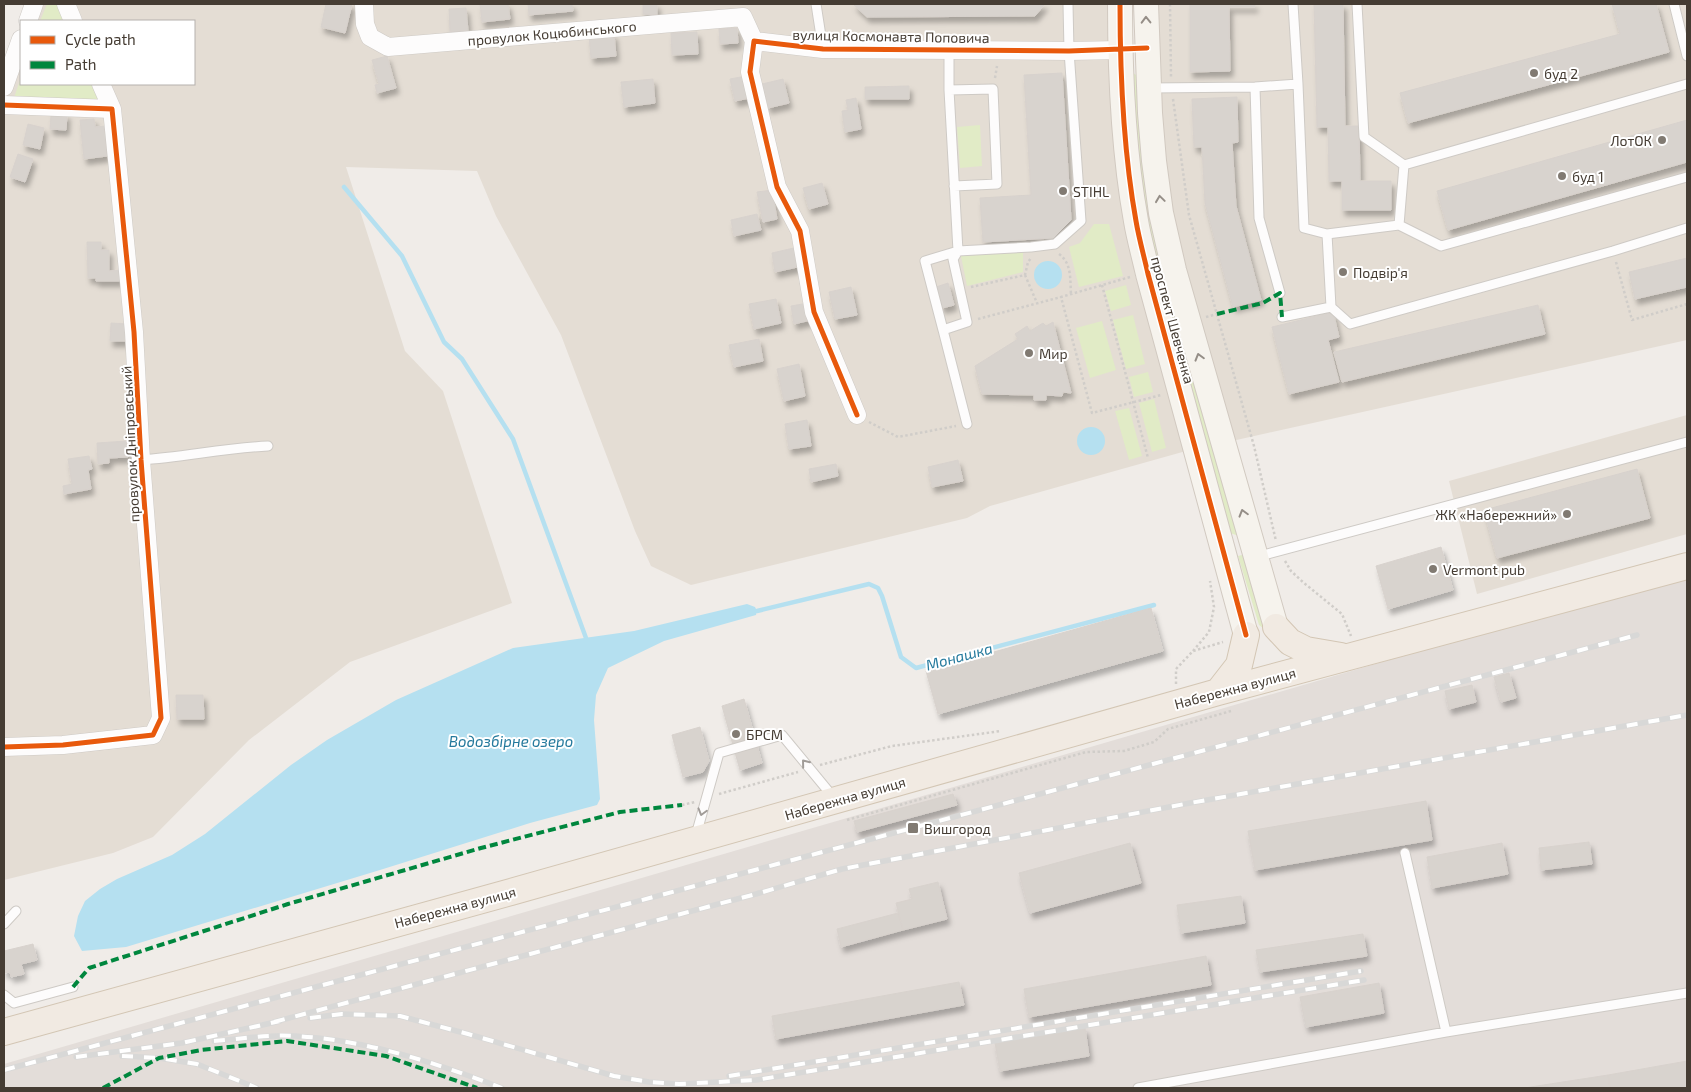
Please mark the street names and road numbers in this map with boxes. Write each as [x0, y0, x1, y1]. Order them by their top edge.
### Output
street label: провулок Коцюбинського [467, 17, 637, 49]
street label: вулиця Космонавта Поповича [792, 26, 990, 46]
street label: проспект Шевченка [1148, 255, 1198, 385]
street label: провулок Дніпровський [117, 365, 143, 523]
street label: Набережна вулиця [1172, 664, 1298, 712]
street label: Набережна вулиця [783, 773, 907, 823]
street label: Набережна вулиця [392, 883, 518, 931]

